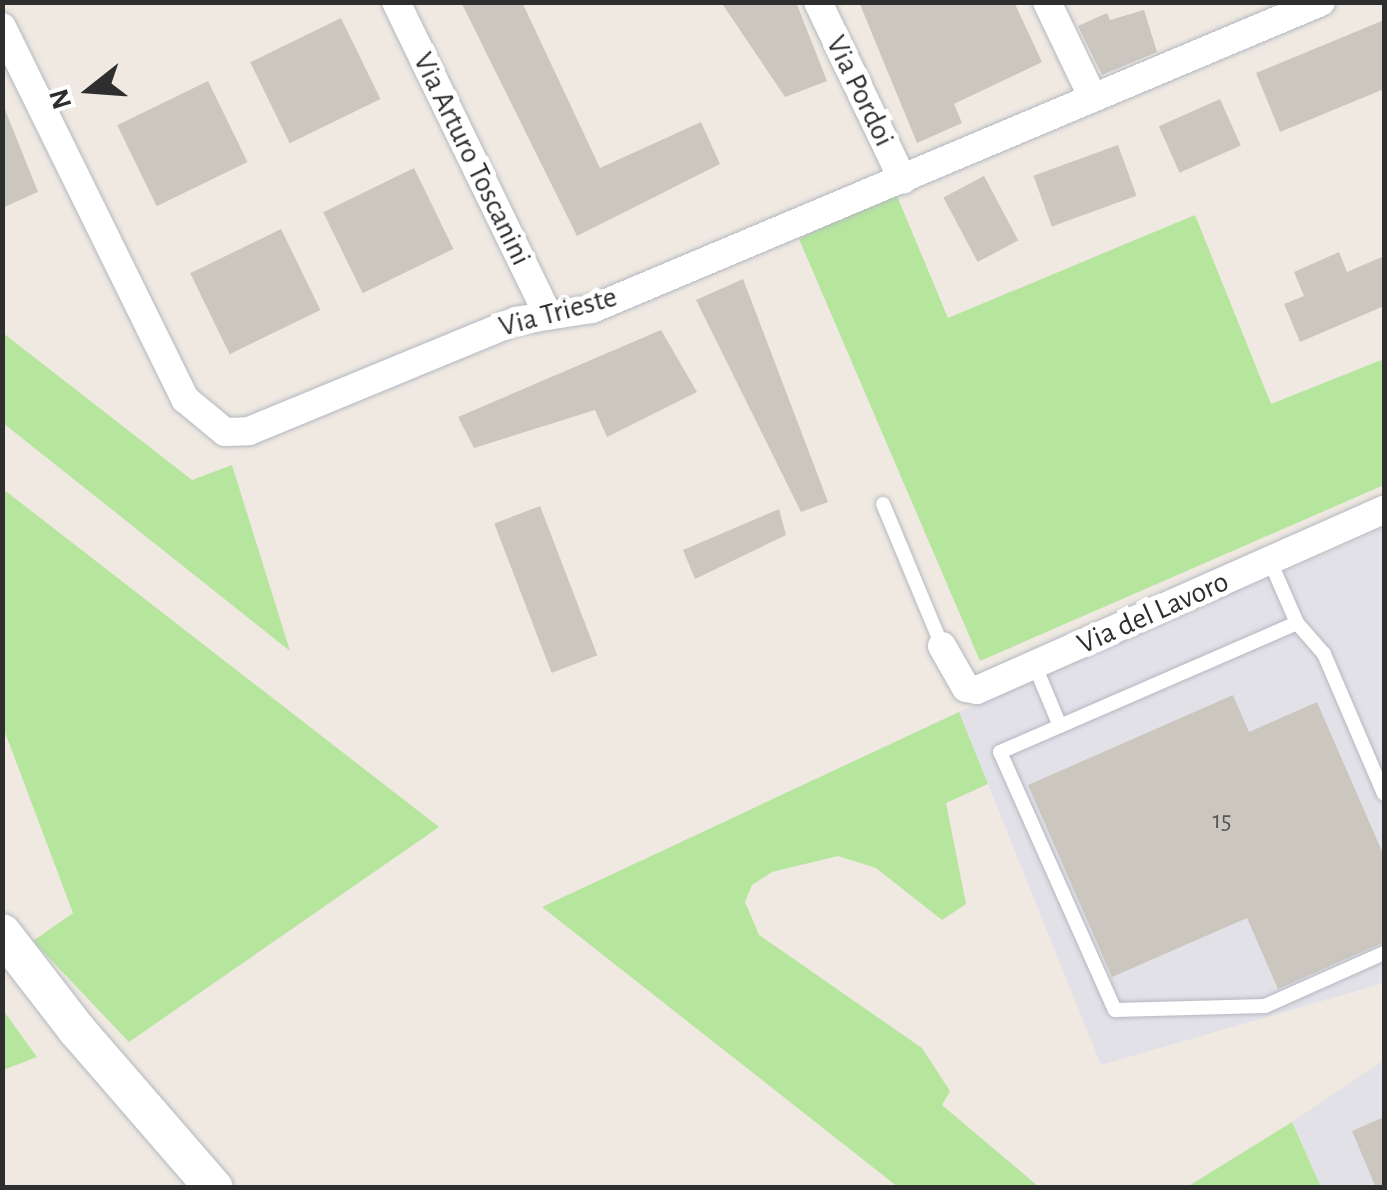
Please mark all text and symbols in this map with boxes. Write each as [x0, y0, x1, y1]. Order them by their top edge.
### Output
street label: Via Pordoi [818, 30, 902, 152]
north arrow [40, 40, 140, 140]
street label: Via Arturo Toscanini [405, 47, 539, 271]
text: N [45, 85, 78, 112]
street label: Via Trieste [495, 279, 621, 345]
street label: Via del Lavoro [1072, 564, 1234, 662]
house number: 15 [1212, 806, 1232, 836]

